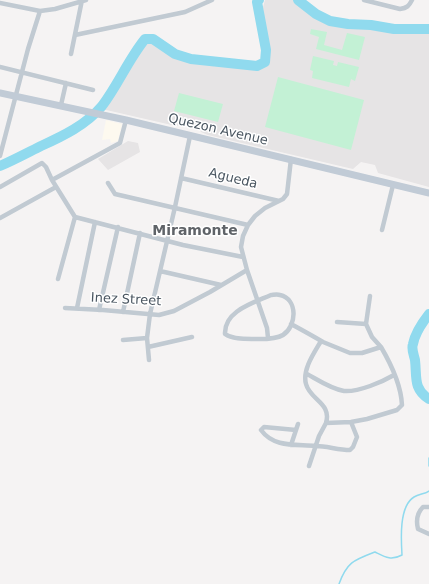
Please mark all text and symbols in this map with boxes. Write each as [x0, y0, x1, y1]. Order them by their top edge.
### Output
street label: Quezon Avenue [167, 111, 269, 149]
street label: Agueda [207, 165, 259, 193]
district label: Miramonte [152, 223, 238, 239]
street label: Inez Street [90, 290, 162, 310]

